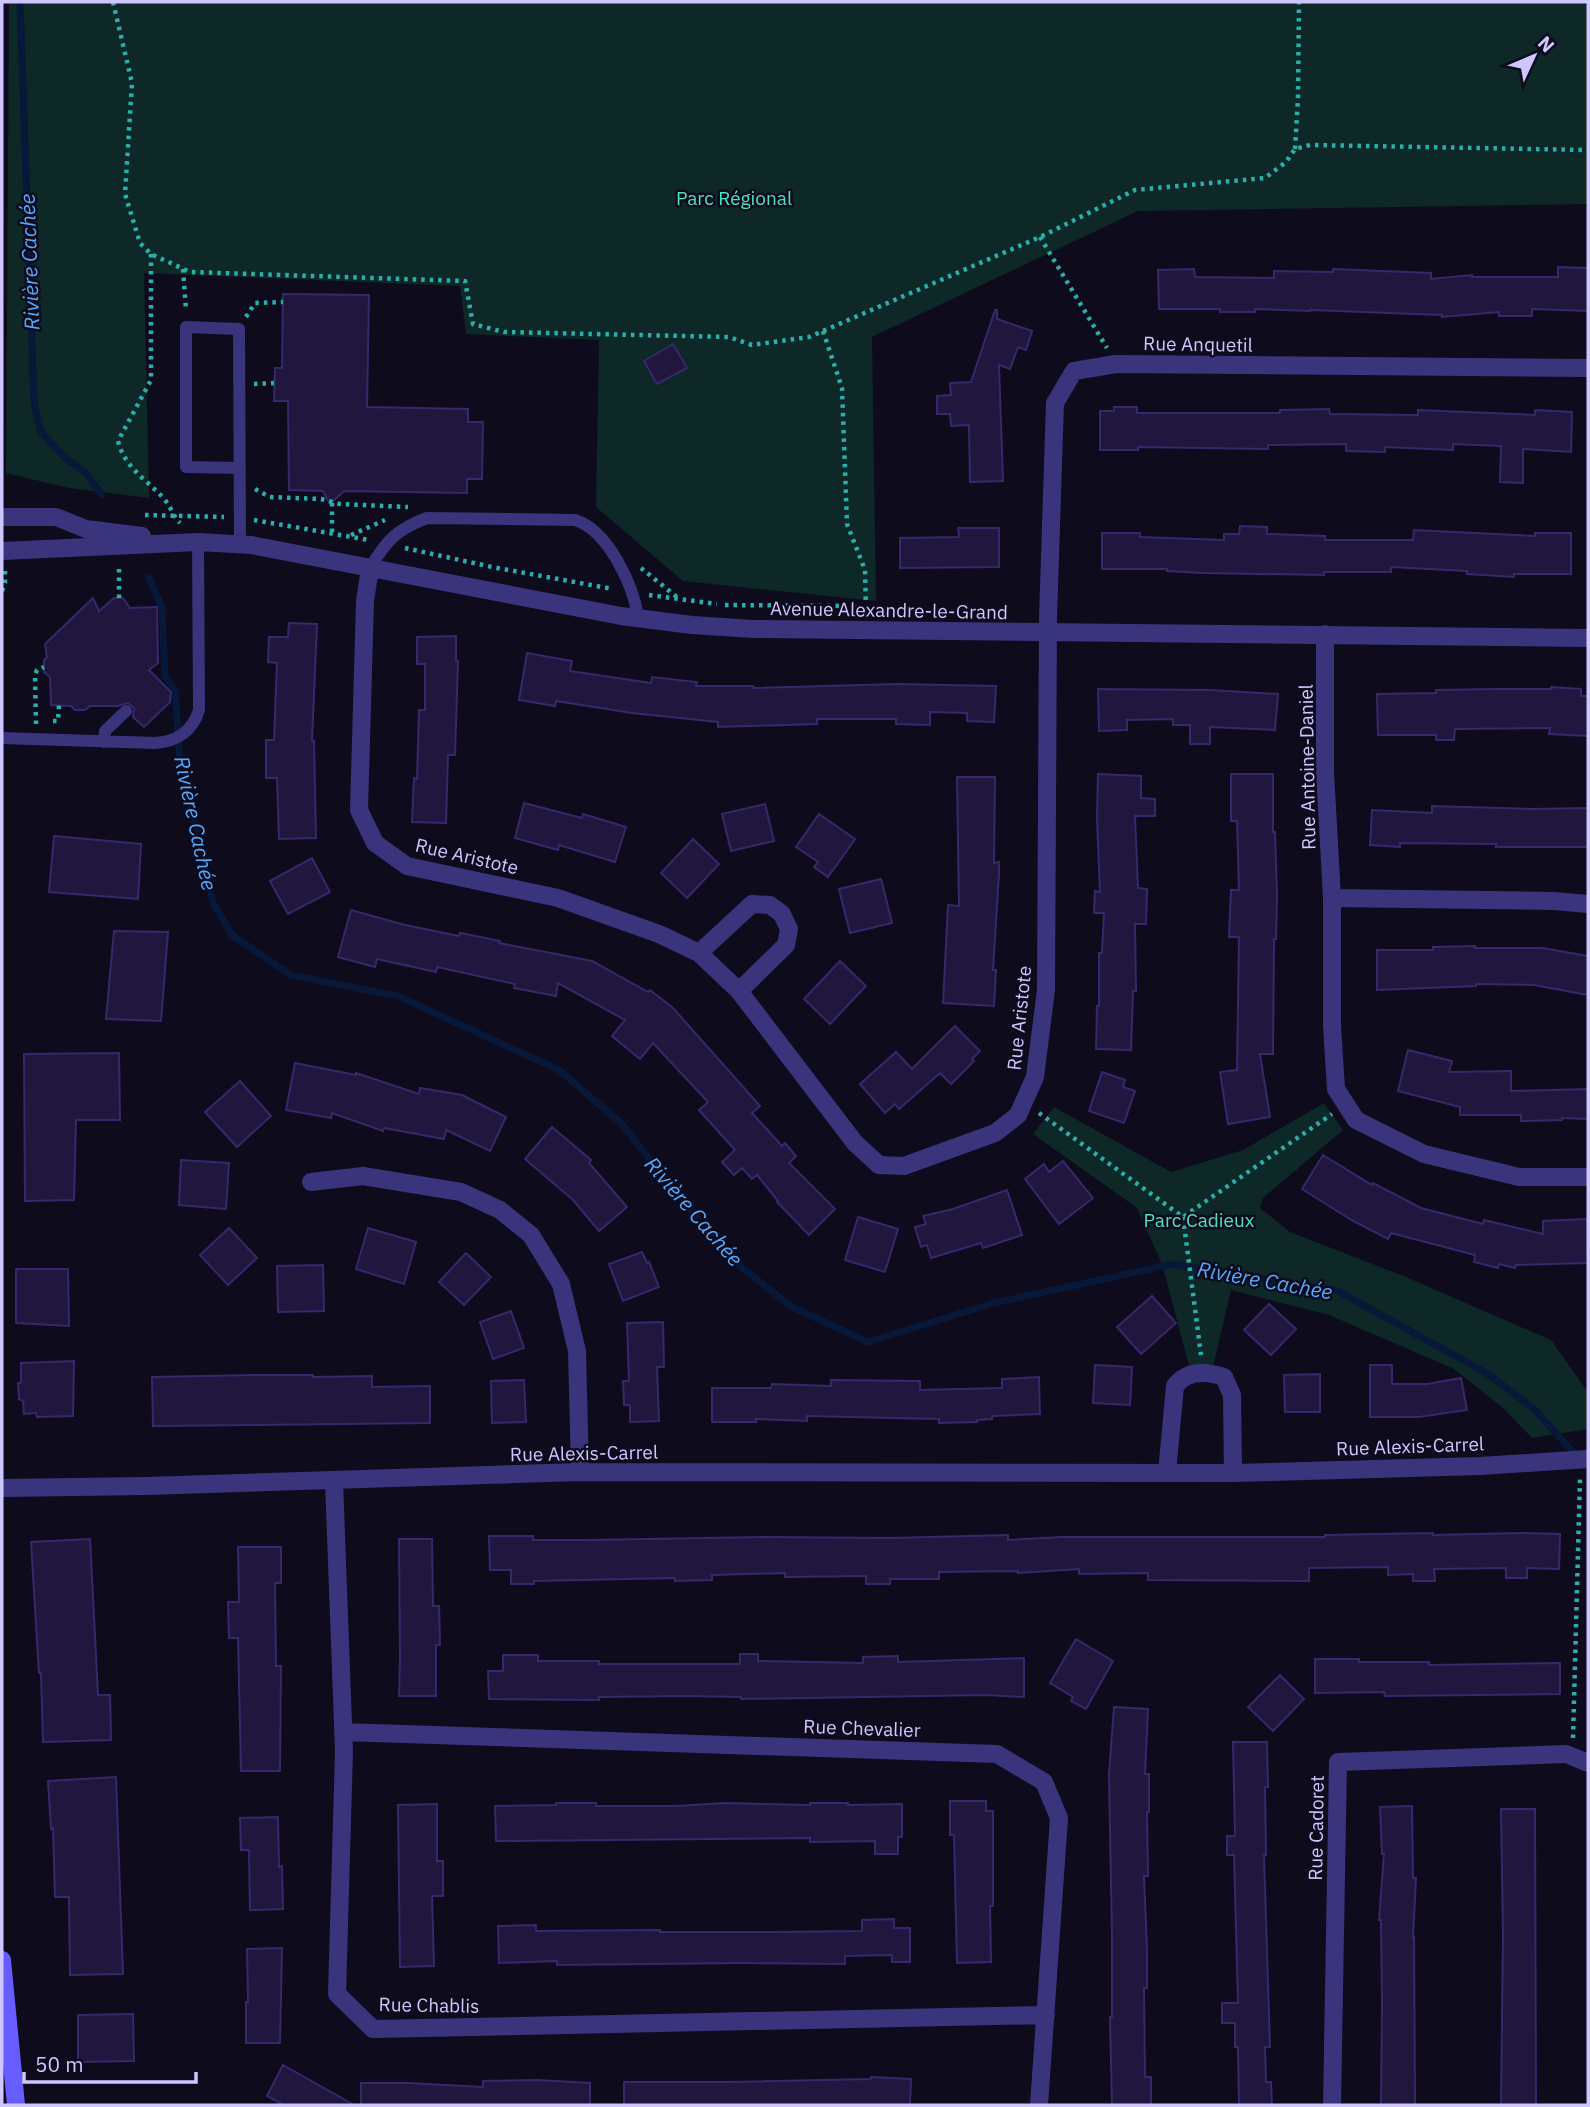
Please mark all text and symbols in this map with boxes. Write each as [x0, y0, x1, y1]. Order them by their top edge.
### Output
north arrow [1499, 21, 1569, 91]
text: N [1533, 31, 1560, 57]
park label: Parc Régional [676, 186, 792, 210]
water label: Rivière Cachée [13, 193, 45, 331]
street label: Rue Anquetil [1143, 331, 1253, 357]
street label: Avenue Alexandre-le-Grand [770, 596, 1008, 624]
street label: Rue Antoine-Daniel [1294, 684, 1320, 850]
water label: Rivière Cachée [168, 753, 224, 893]
street label: Rue Aristote [413, 832, 521, 880]
street label: Rue Aristote [1002, 964, 1036, 1072]
water label: Rivière Cachée [639, 1150, 750, 1272]
park label: Parc Cadieux [1144, 1208, 1255, 1232]
water label: Rivière Cachée [1195, 1254, 1335, 1306]
street label: Rue Alexis-Carrel [1336, 1431, 1484, 1461]
street label: Rue Alexis-Carrel [510, 1440, 658, 1466]
street label: Rue Chevalier [803, 1714, 921, 1742]
street label: Rue Cadoret [1303, 1775, 1329, 1881]
street label: Rue Chablis [378, 1992, 480, 2018]
scale bar [24, 2040, 196, 2084]
text: 50 m [35, 2050, 84, 2078]

